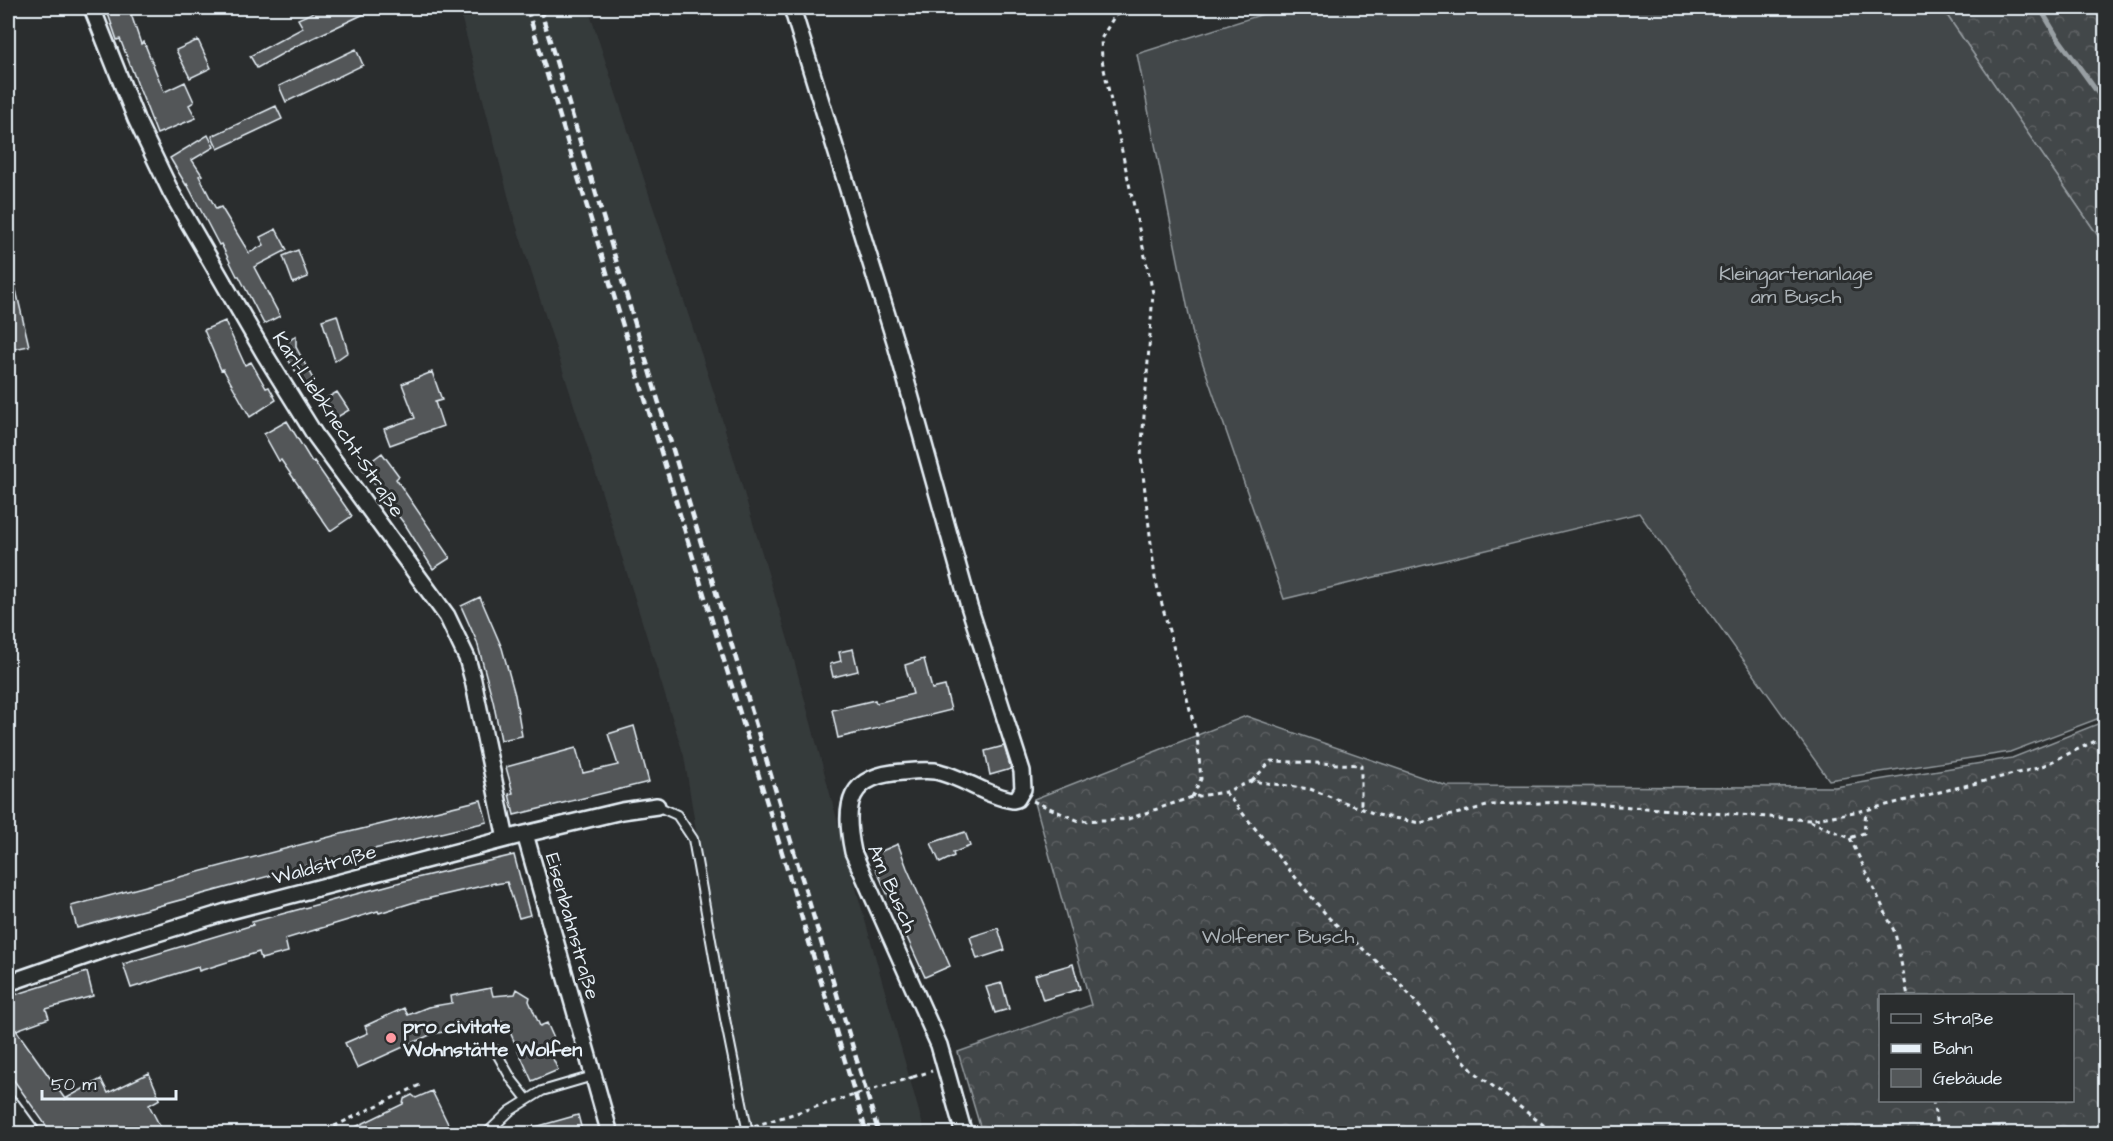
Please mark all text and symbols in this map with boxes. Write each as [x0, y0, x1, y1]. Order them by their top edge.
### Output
park label: Kleingartenanlage am Busch [1719, 260, 1873, 311]
street label: Karl-Liebknecht-Straße [265, 326, 411, 523]
street label: Waldstraße [269, 838, 380, 892]
street label: Am Busch [860, 840, 924, 937]
street label: Eisenbahnstraße [538, 850, 606, 1003]
park label: Wolfener Busch [1202, 923, 1354, 951]
legend [1879, 994, 2074, 1102]
text: Straße [1933, 1006, 1994, 1031]
place label: pro civitate Wohnstätte Wolfen [402, 1013, 582, 1064]
marker: pro civitate Wohnstätte Wolfen [384, 1031, 398, 1045]
text: Bahn [1933, 1036, 1973, 1061]
scale bar [42, 1063, 176, 1101]
text: Gebäude [1933, 1066, 2003, 1091]
text: 50 m [51, 1072, 96, 1097]

